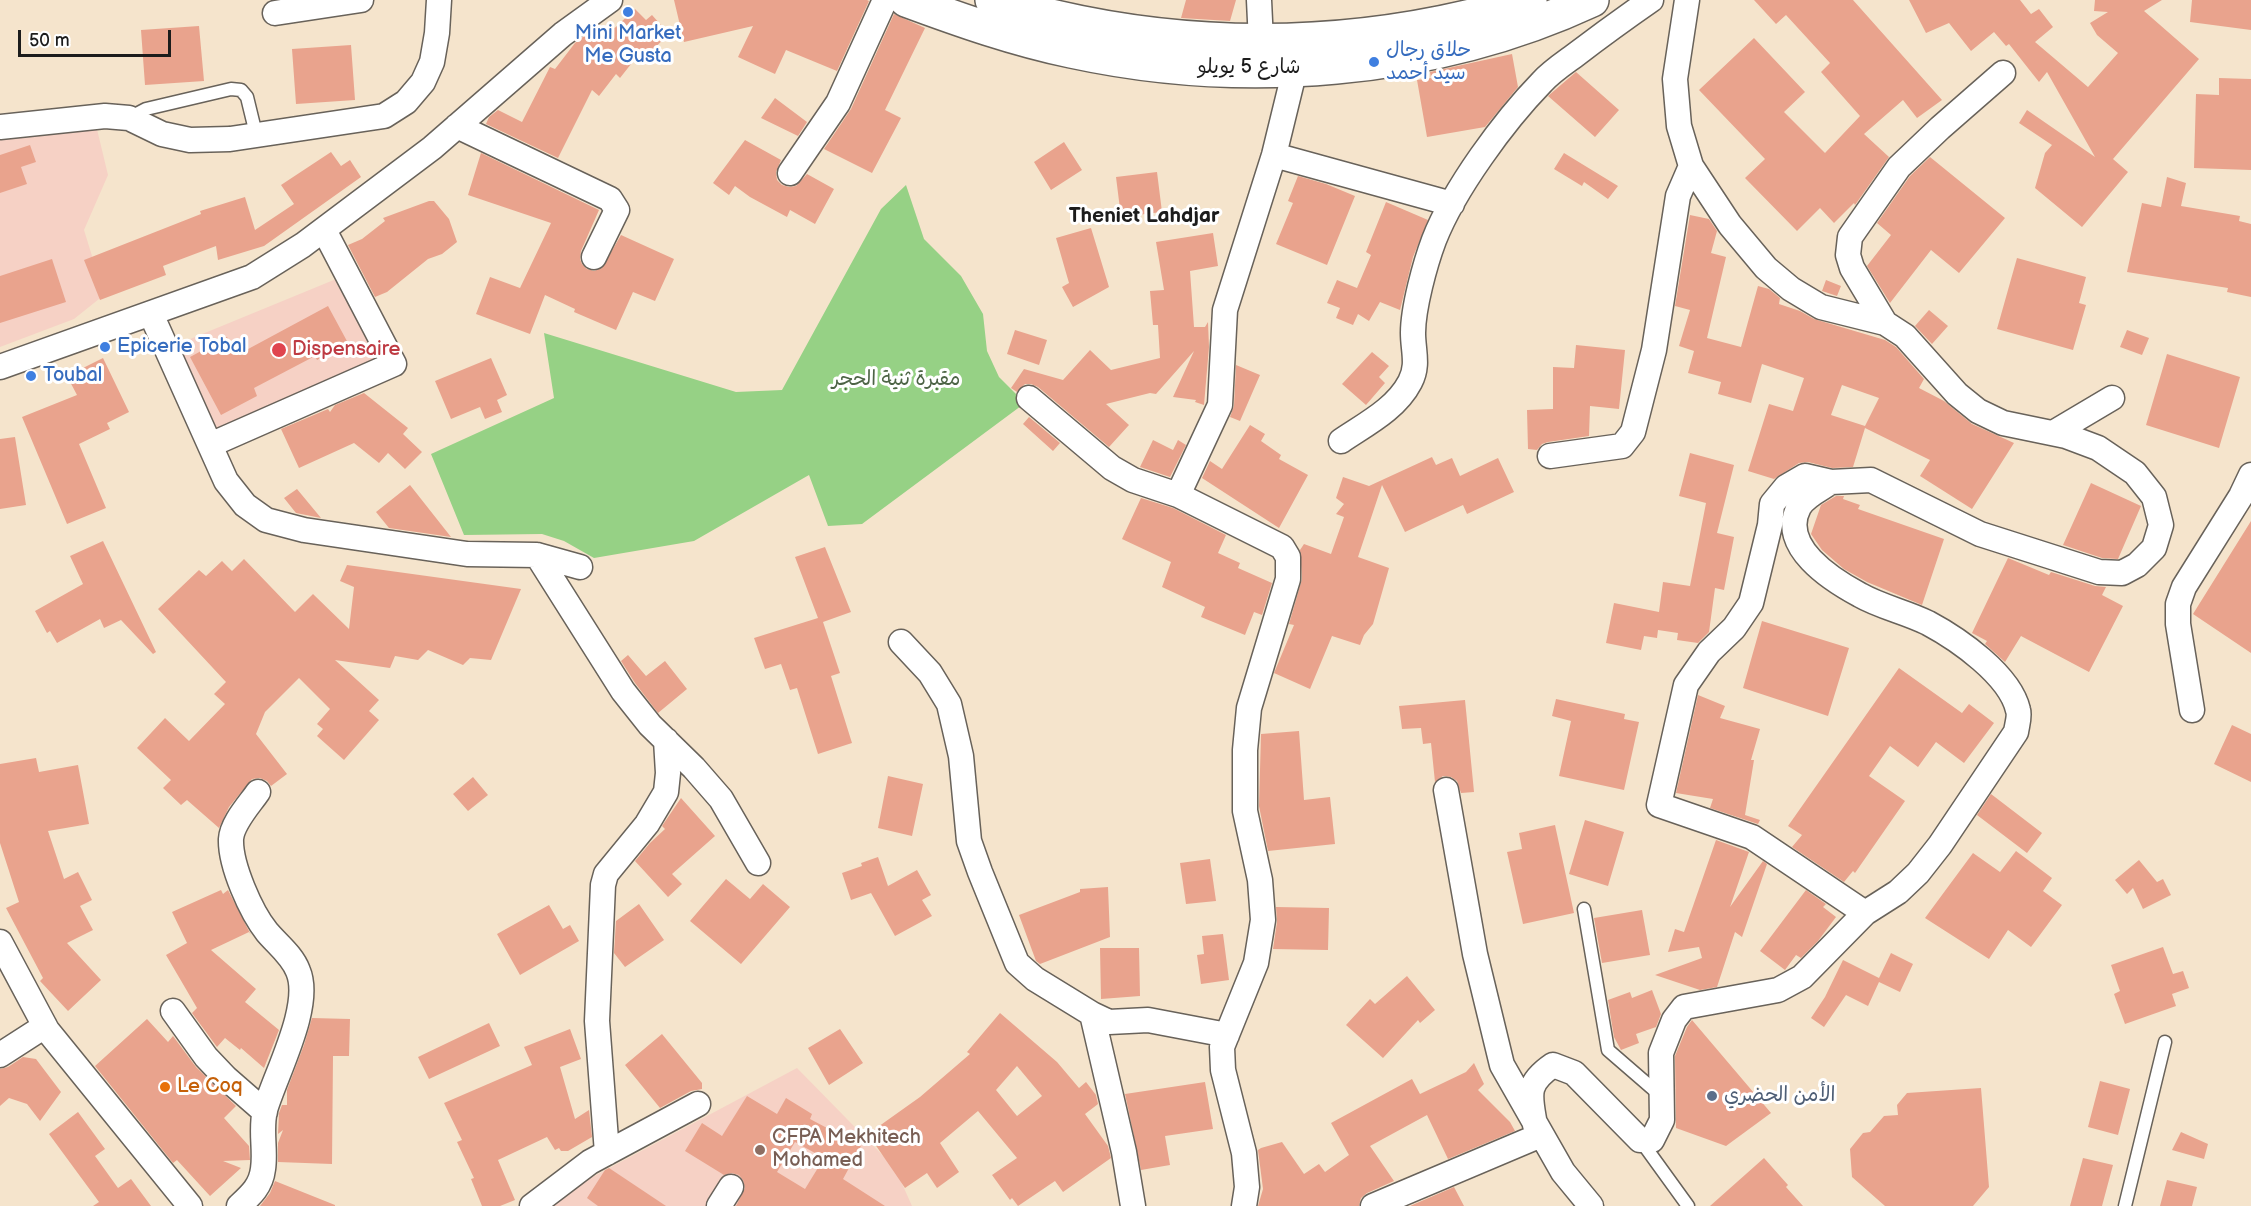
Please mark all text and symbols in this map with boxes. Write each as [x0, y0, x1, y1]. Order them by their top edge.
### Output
marker: Mini Market Me Gusta [621, 5, 635, 19]
scale bar [21, 18, 174, 56]
place label: Mini Market Me Gusta [575, 22, 681, 69]
text: 50 m [29, 30, 70, 51]
place label: حلاق رجال سيد أحمد [1386, 39, 1471, 86]
marker: حلاق رجال سيد أحمد [1367, 55, 1381, 69]
street label: شارع 5 يويلو [1197, 56, 1301, 80]
district label: Theniet Lahdjar [1069, 204, 1219, 230]
place label: Epicerie Tobal [117, 335, 246, 359]
place label: Dispensaire [292, 338, 400, 362]
marker: Epicerie Tobal [98, 340, 112, 354]
marker: Dispensaire [270, 341, 288, 359]
place label: Toubal [43, 364, 102, 388]
park label: مقبرة ثنية الحجر [832, 368, 960, 392]
marker: Toubal [24, 369, 38, 383]
place label: Le Coq [177, 1075, 242, 1099]
marker: Le Coq [158, 1080, 172, 1094]
place label: الأمن الحضري [1724, 1084, 1835, 1108]
marker: الأمن الحضري [1705, 1089, 1719, 1103]
place label: CFPA Mekhitech Mohamed [772, 1126, 921, 1173]
marker: CFPA Mekhitech Mohamed [753, 1143, 767, 1157]

